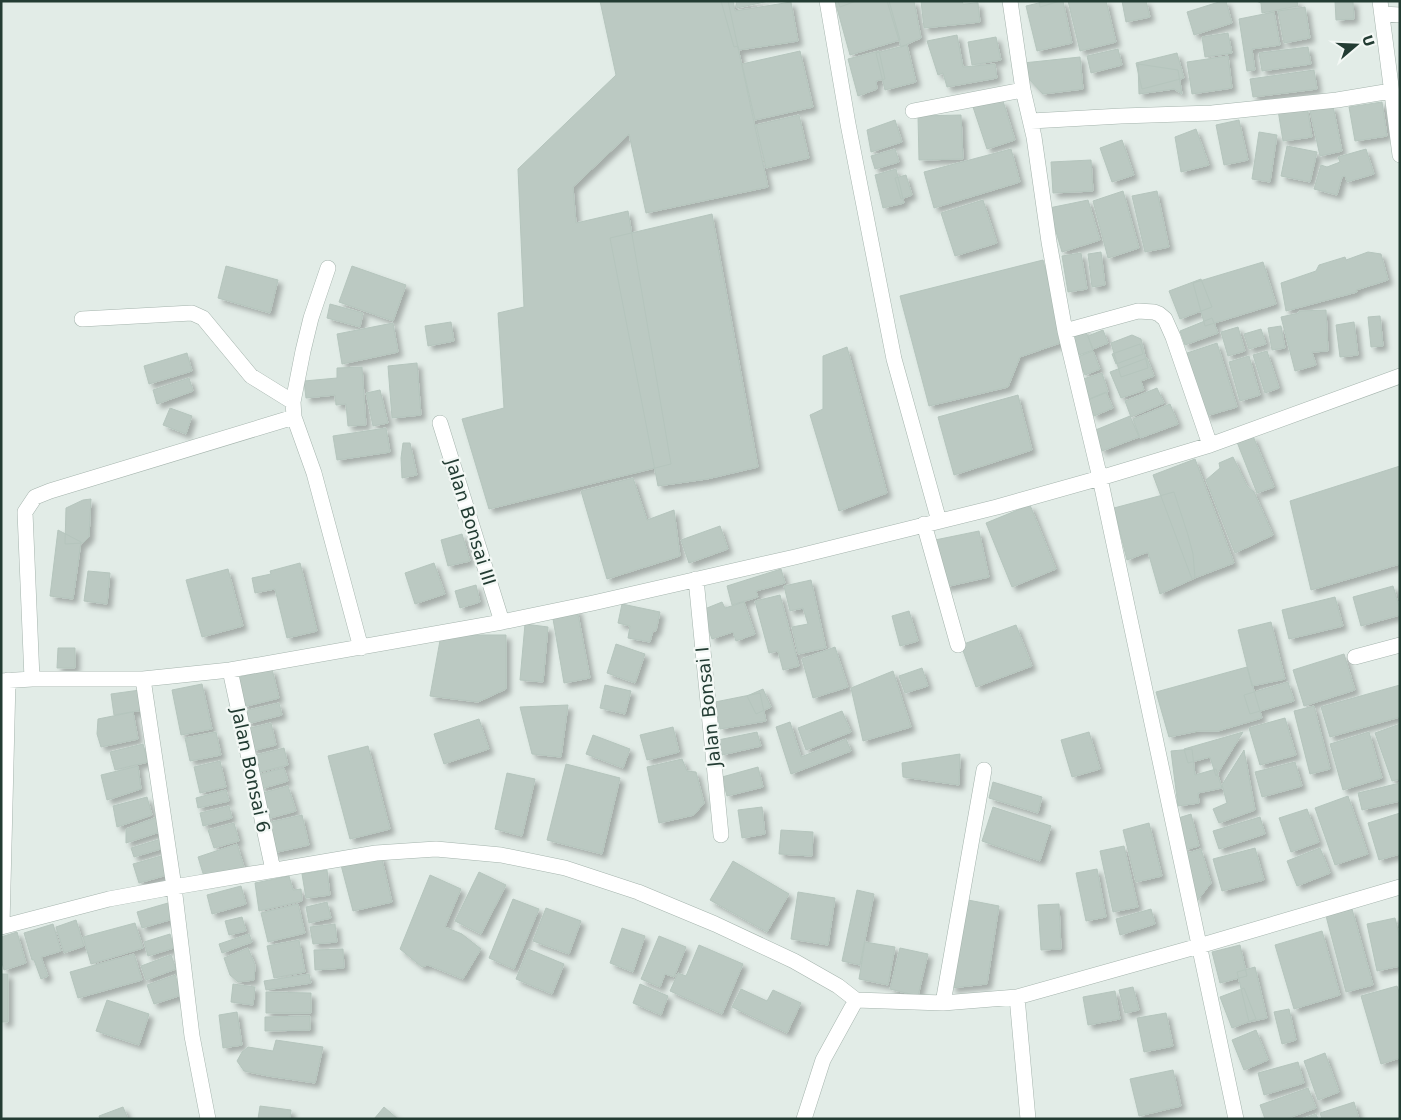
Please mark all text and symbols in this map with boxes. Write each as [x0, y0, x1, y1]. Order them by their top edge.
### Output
north arrow [1331, 20, 1381, 70]
text: U [1359, 33, 1378, 49]
street label: Jalan Bonsai III [441, 455, 500, 588]
street label: Jalan Bonsai I [691, 646, 725, 769]
street label: Jalan Bonsai 6 [227, 705, 274, 834]

